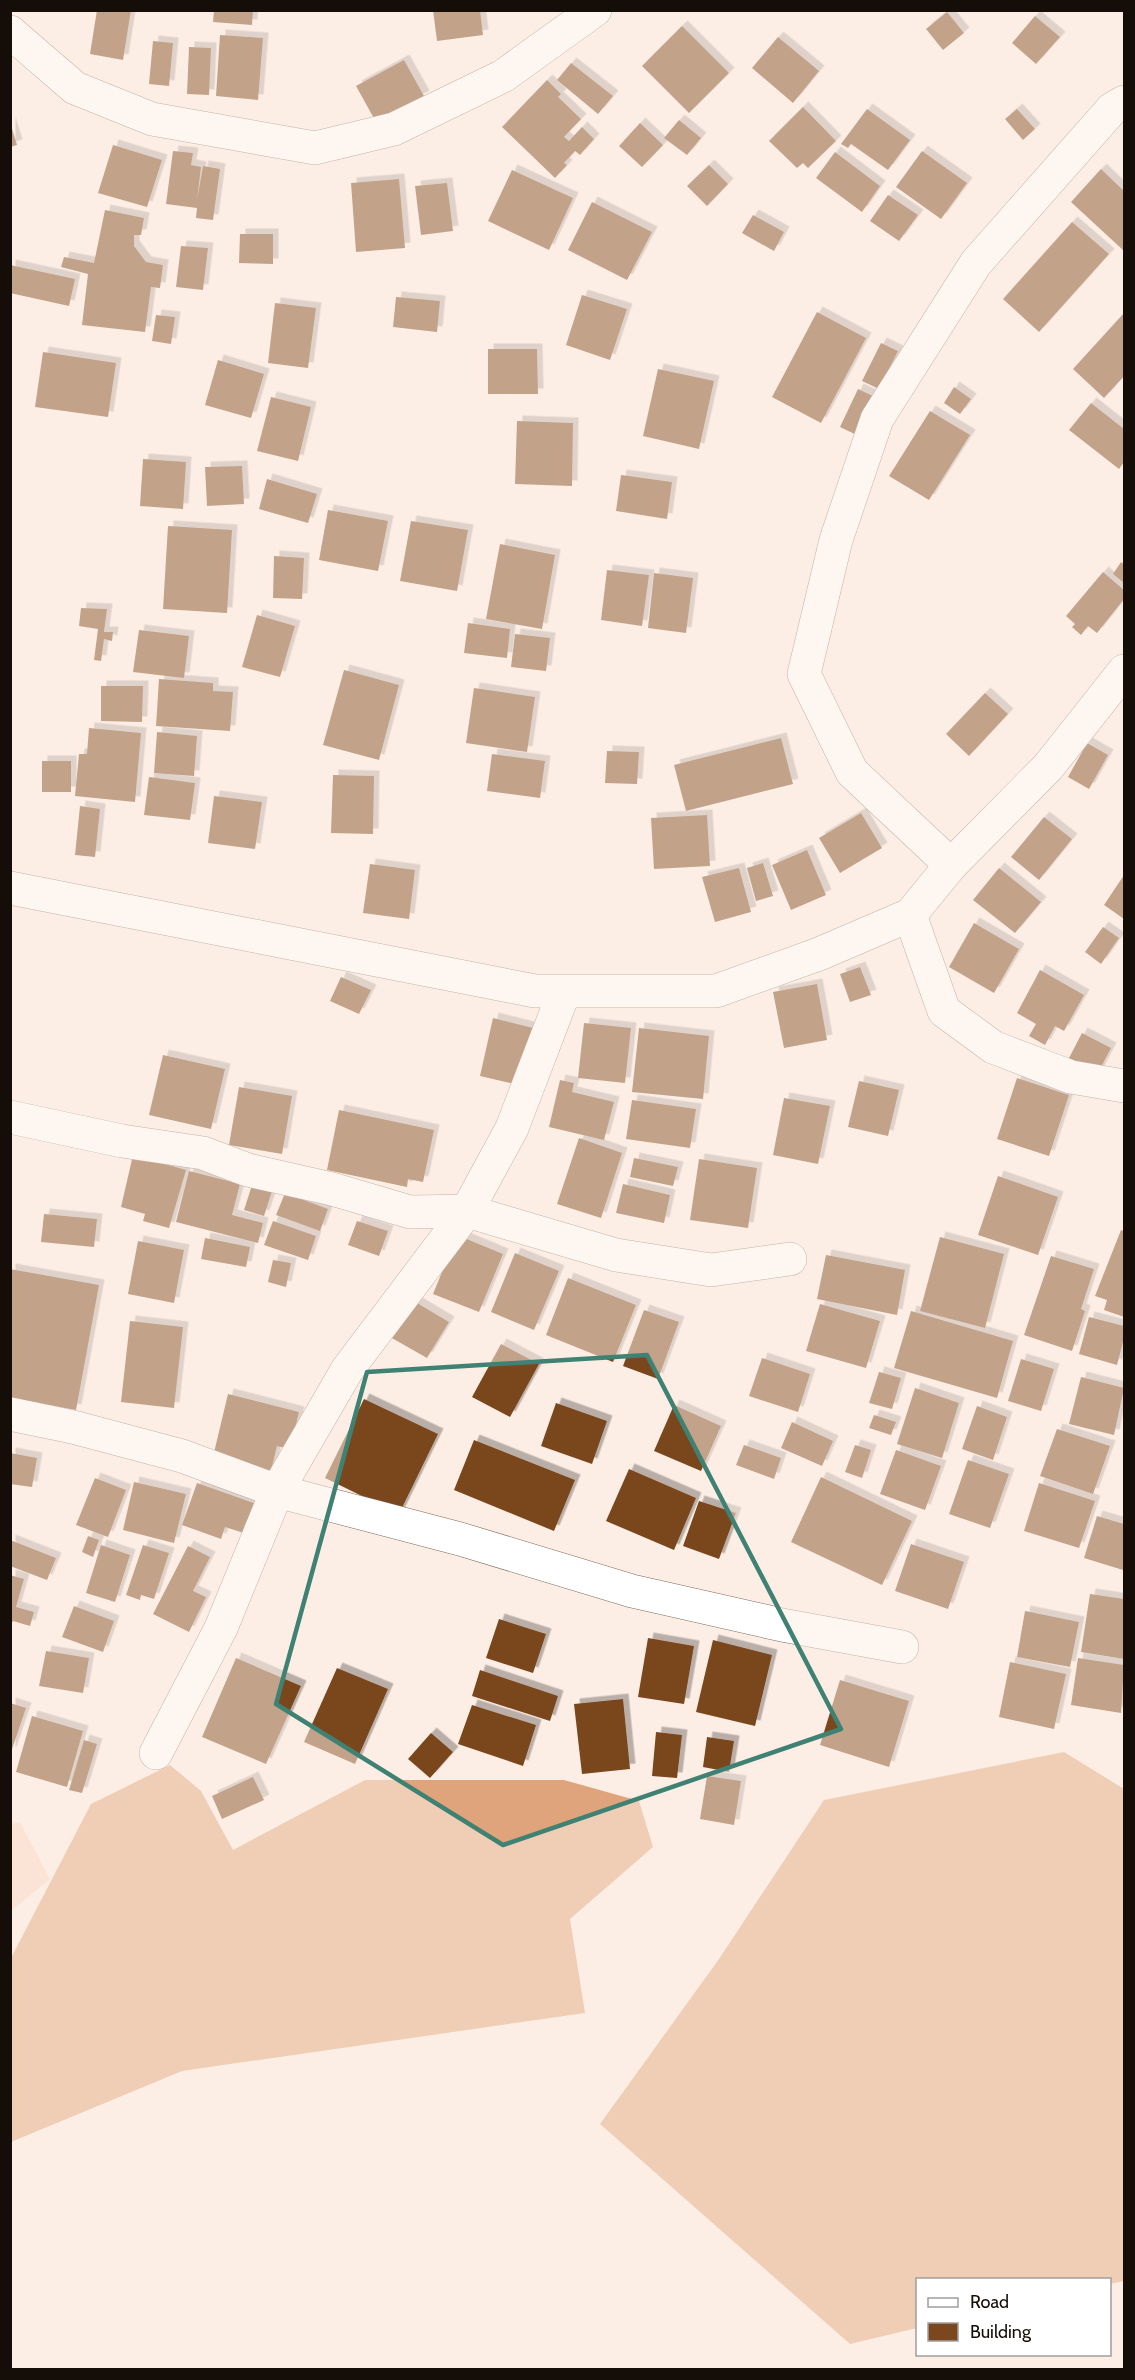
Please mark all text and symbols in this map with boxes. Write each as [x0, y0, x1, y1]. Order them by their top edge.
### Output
legend [916, 2278, 1111, 2356]
text: Road [970, 2291, 1009, 2313]
text: Building [970, 2321, 1032, 2343]

